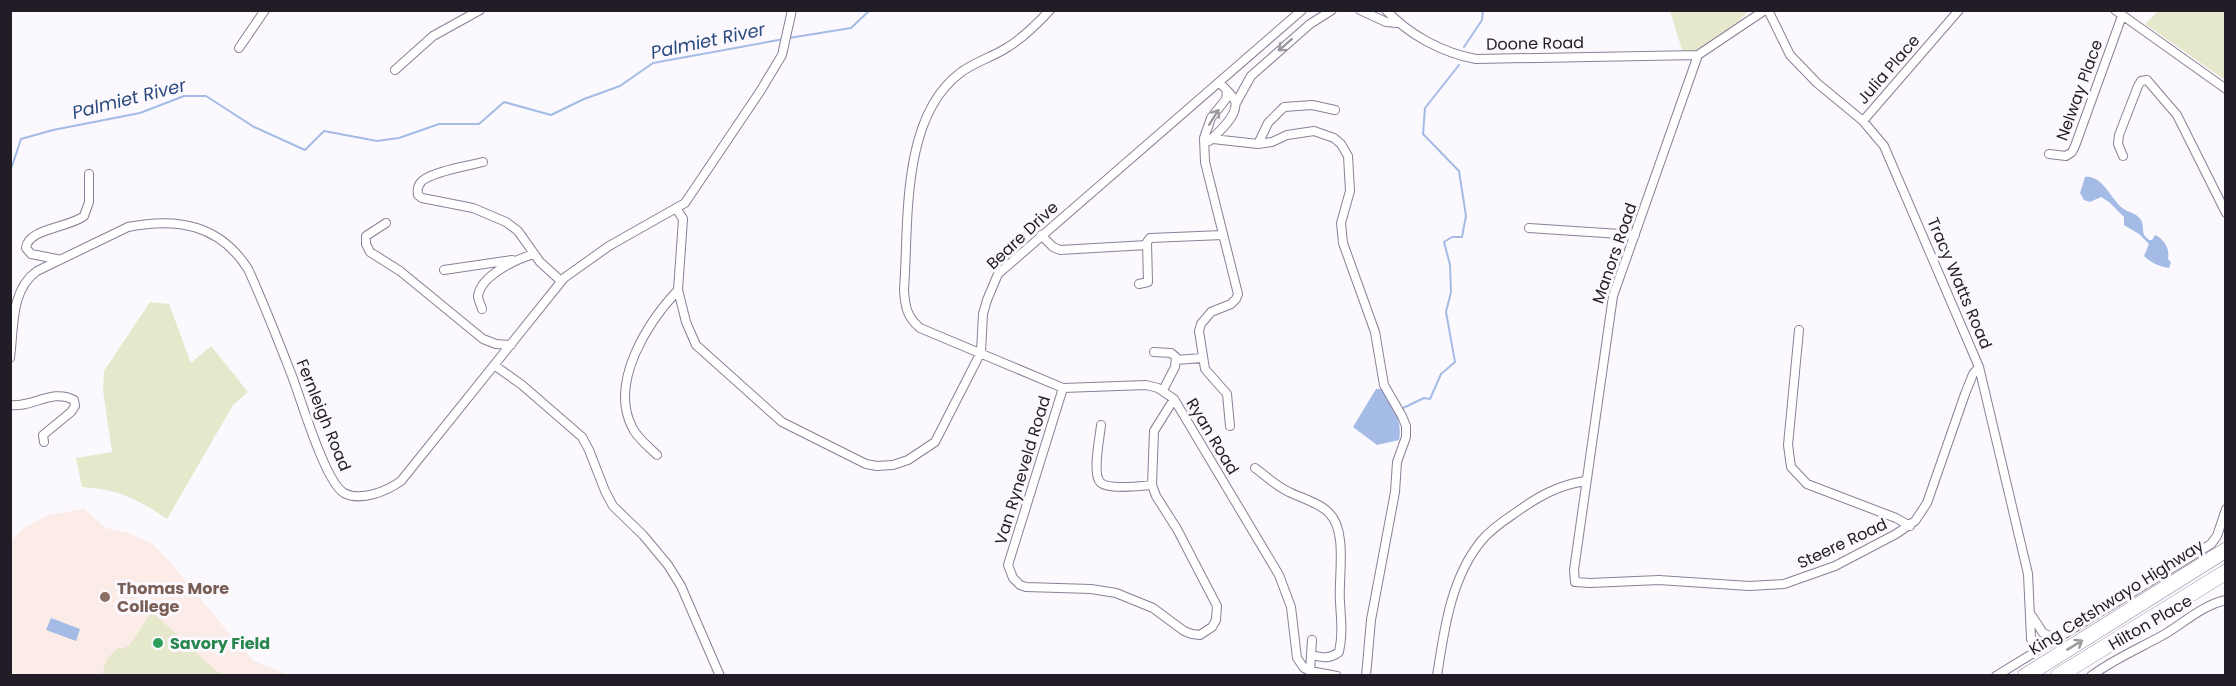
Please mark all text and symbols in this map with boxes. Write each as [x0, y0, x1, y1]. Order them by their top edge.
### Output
water label: Palmiet River [648, 16, 769, 65]
street label: Julia Place [1852, 30, 1925, 109]
street label: Doone Road [1486, 31, 1584, 56]
street label: Nelway Place [2051, 36, 2108, 144]
one-way arrow [1278, 38, 1293, 52]
water label: Palmiet River [69, 72, 190, 125]
one-way arrow [1208, 109, 1220, 126]
street label: Beare Drive [981, 196, 1063, 275]
street label: Manors Road [1586, 200, 1642, 307]
street label: Tracy Watts Road [1921, 214, 1998, 352]
street label: Fernleigh Road [291, 356, 356, 475]
street label: Van Ryneveld Road [989, 393, 1056, 547]
street label: Ryan Road [1181, 394, 1244, 479]
street label: Steere Road [1793, 513, 1891, 574]
street label: King Cetshwayo Highway [2025, 534, 2208, 661]
place label: Thomas More College [117, 577, 229, 618]
street label: Hilton Place [2104, 589, 2196, 656]
marker: Thomas More College [98, 590, 112, 604]
place label: Savory Field [170, 632, 270, 655]
marker: Savory Field [151, 636, 165, 650]
one-way arrow [2066, 639, 2083, 651]

